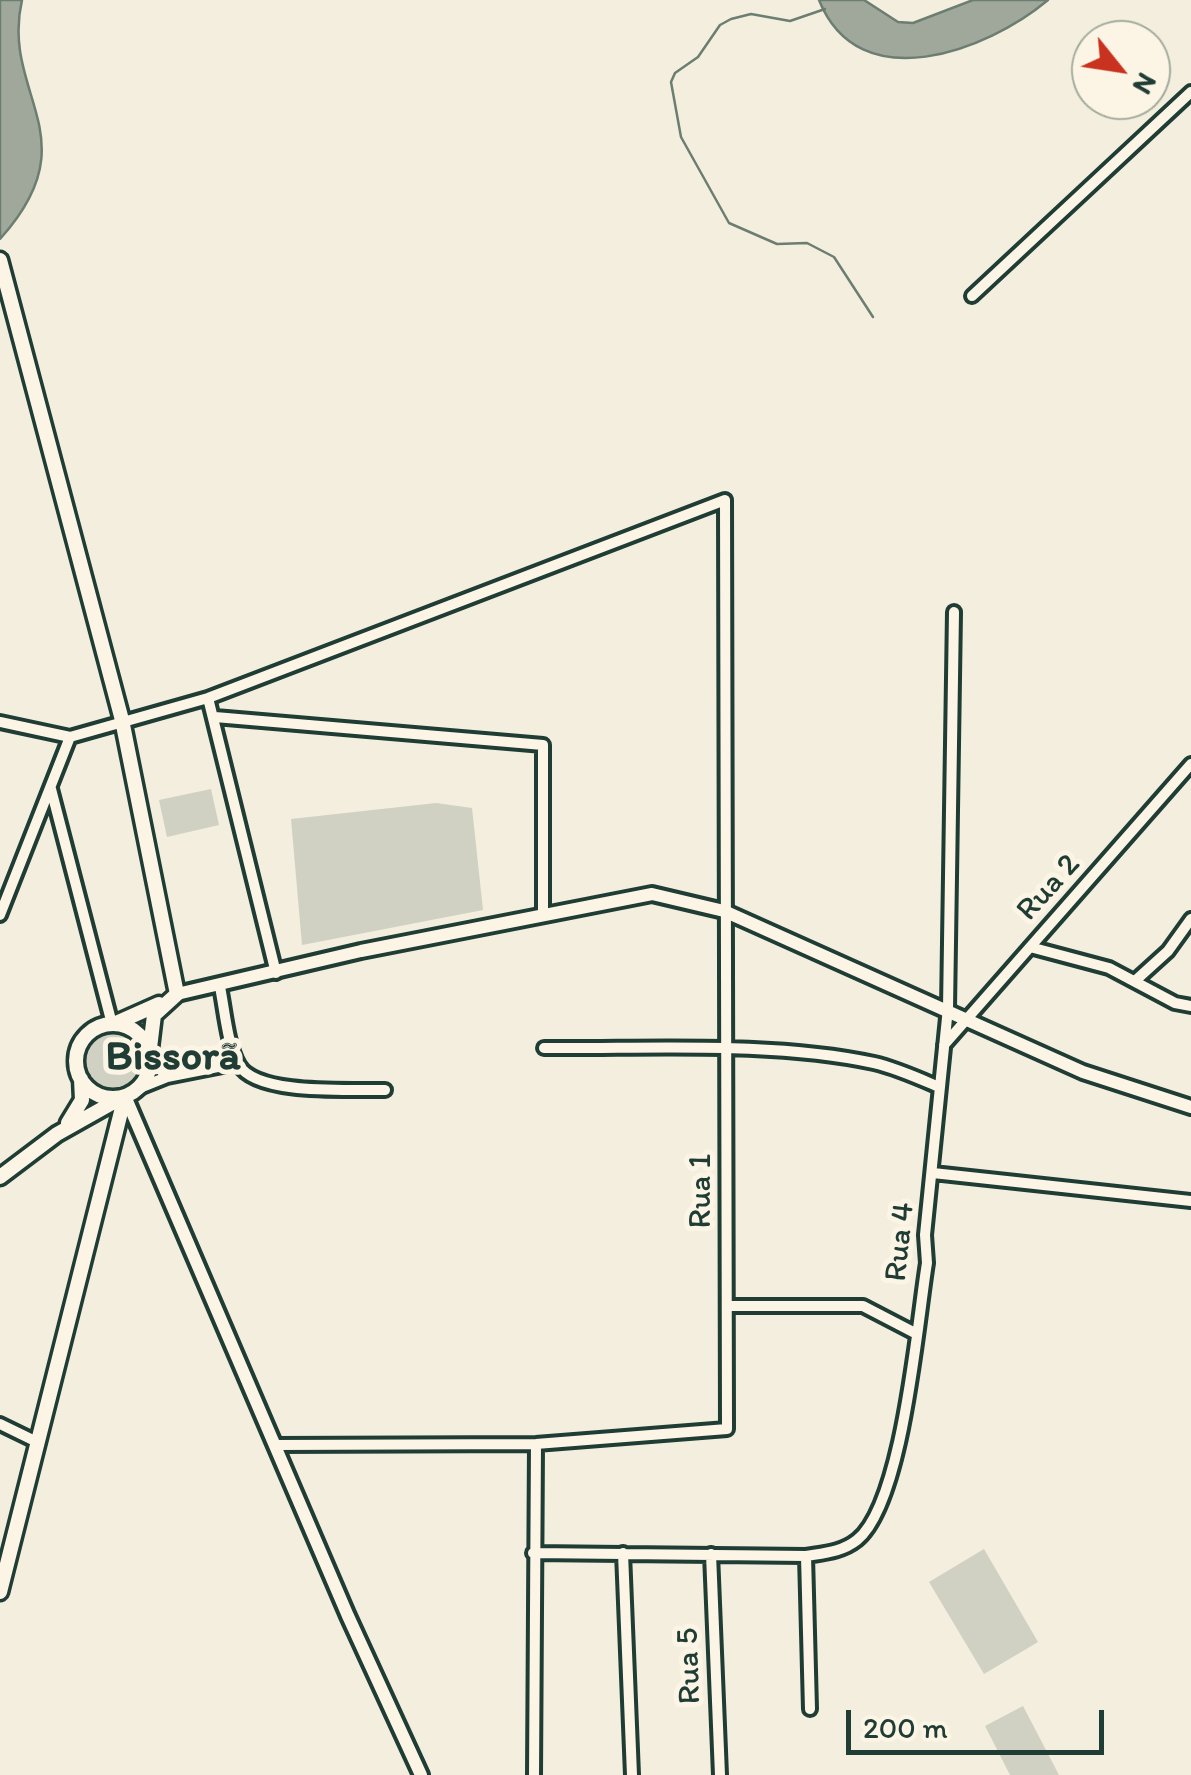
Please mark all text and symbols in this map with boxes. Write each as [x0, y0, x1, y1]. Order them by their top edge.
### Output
north arrow [1071, 20, 1171, 120]
text: N [1126, 67, 1165, 101]
street label: Rua 2 [1009, 847, 1089, 929]
district label: Bissorã [105, 1033, 241, 1083]
street label: Rua 1 [683, 1154, 721, 1228]
street label: Rua 4 [878, 1201, 924, 1283]
street label: Rua 5 [669, 1627, 711, 1705]
scale bar [851, 1690, 1108, 1752]
text: 200 m [863, 1709, 948, 1746]

